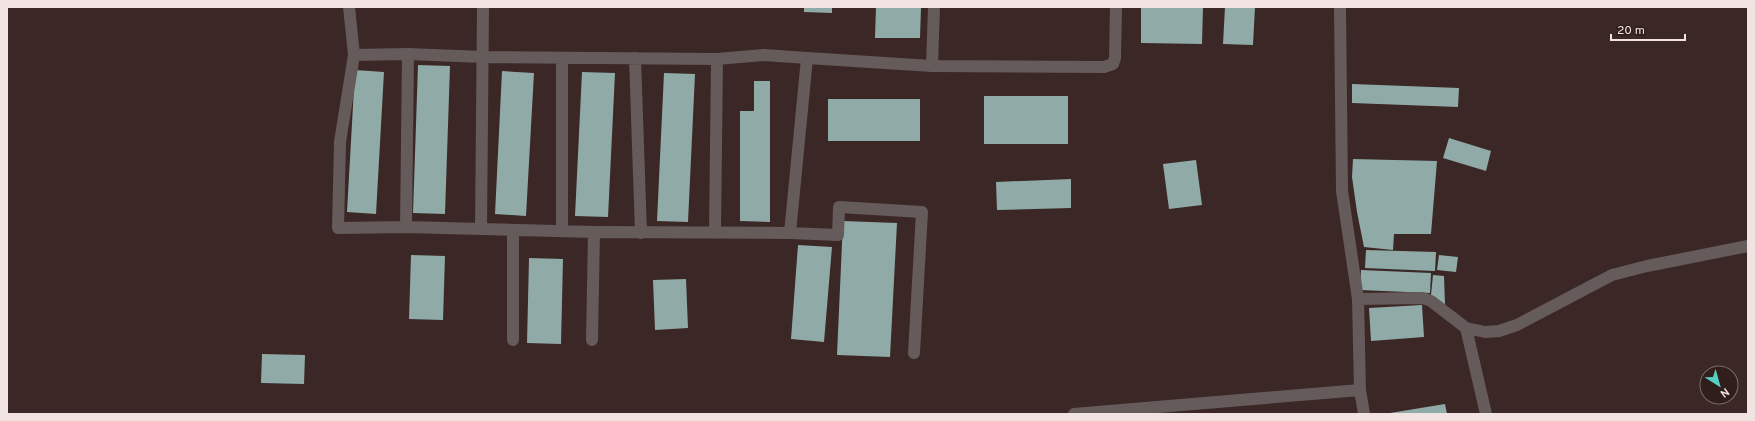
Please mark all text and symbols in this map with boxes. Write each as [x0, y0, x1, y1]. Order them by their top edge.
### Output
scale bar [1611, 16, 1685, 42]
text: 20 m [1617, 23, 1645, 39]
north arrow [1699, 365, 1739, 405]
text: N [1717, 384, 1732, 400]

